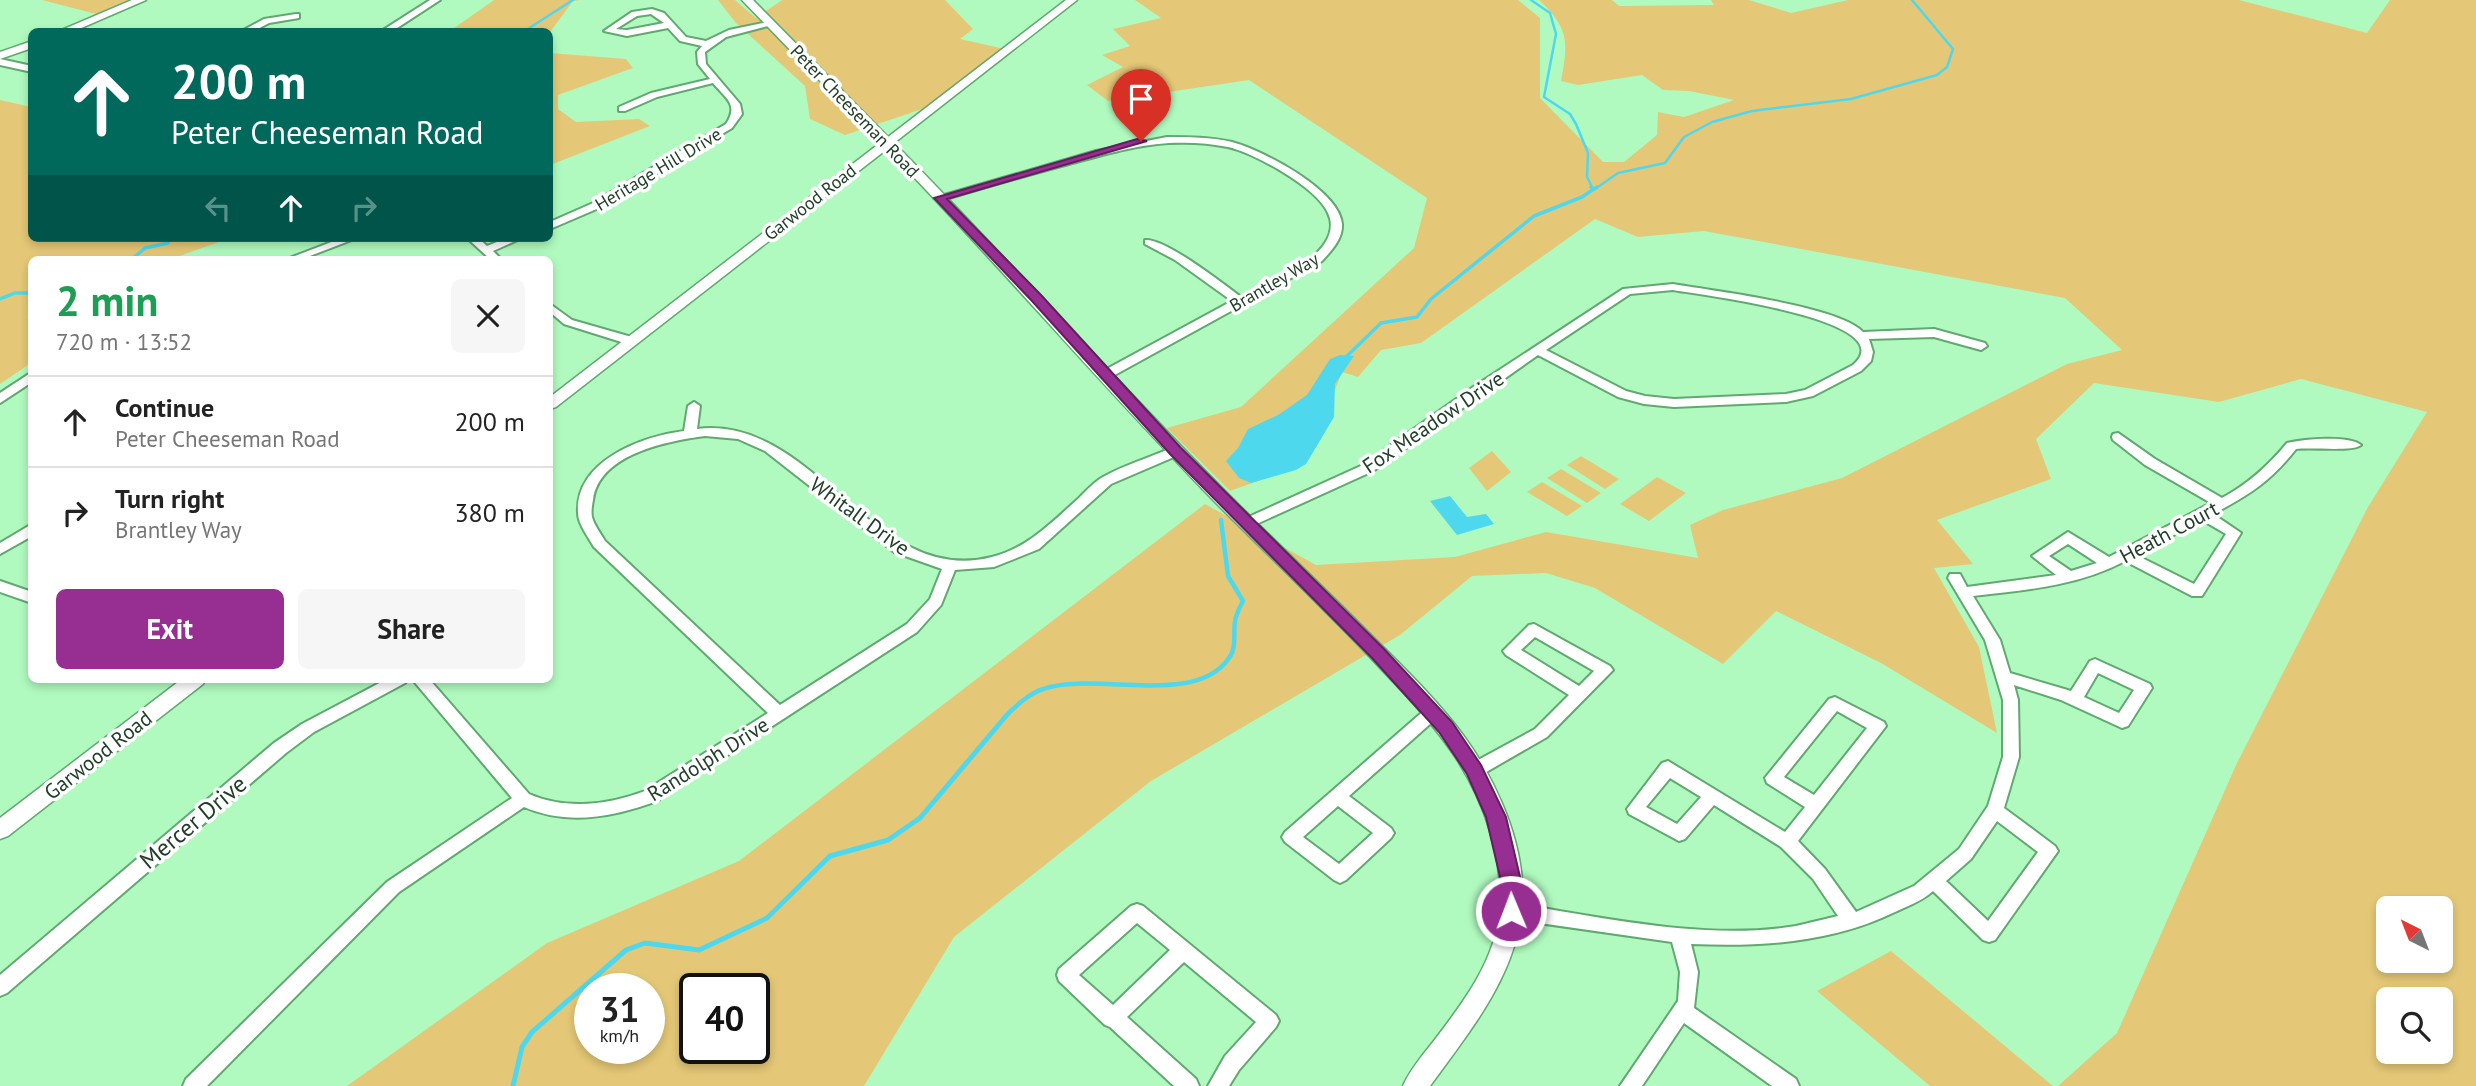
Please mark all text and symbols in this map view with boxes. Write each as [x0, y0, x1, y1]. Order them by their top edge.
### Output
street label: Peter Cheeseman Road [786, 40, 924, 182]
text: 200 m [171, 49, 306, 113]
icon: ahead [56, 56, 147, 147]
pin [1111, 69, 1171, 141]
icon: arrive [1122, 80, 1160, 118]
text: Peter Cheeseman Road [171, 111, 483, 153]
street label: Heritage Hill Drive [591, 122, 725, 216]
street label: Garwood Road [759, 159, 861, 245]
icon: left [199, 189, 237, 227]
icon: ahead [272, 189, 310, 227]
icon: right [345, 189, 383, 227]
street label: Brantley Way [1225, 247, 1323, 317]
text: 2 min [56, 273, 158, 328]
button: close [451, 279, 525, 353]
text: 720 m · 13:52 [56, 327, 192, 356]
street label: Fox Meadow Drive [1357, 365, 1509, 479]
text: Continue [115, 391, 214, 424]
icon: ahead [56, 403, 94, 441]
text: 200 m [454, 405, 525, 438]
text: Peter Cheeseman Road [115, 424, 340, 453]
street label: Whitall Drive [805, 471, 915, 561]
text: Turn right [115, 482, 224, 515]
icon: right [56, 494, 94, 532]
street label: Heath Court [2115, 495, 2223, 569]
text: 380 m [454, 496, 525, 529]
text: Brantley Way [115, 515, 242, 544]
button: Exit [56, 589, 284, 669]
button: Share [298, 589, 525, 669]
street label: Garwood Road [39, 704, 157, 806]
street label: Randolph Drive [642, 711, 774, 807]
street label: Mercer Drive [133, 768, 253, 876]
position arrow [1474, 874, 1548, 948]
north arrow [2376, 896, 2454, 973]
map controls [2376, 896, 2453, 1064]
speed limit sign: 40 [679, 973, 770, 1064]
text: 31 [600, 986, 639, 1032]
button: search [2376, 987, 2453, 1064]
text: km/h [600, 1024, 639, 1047]

